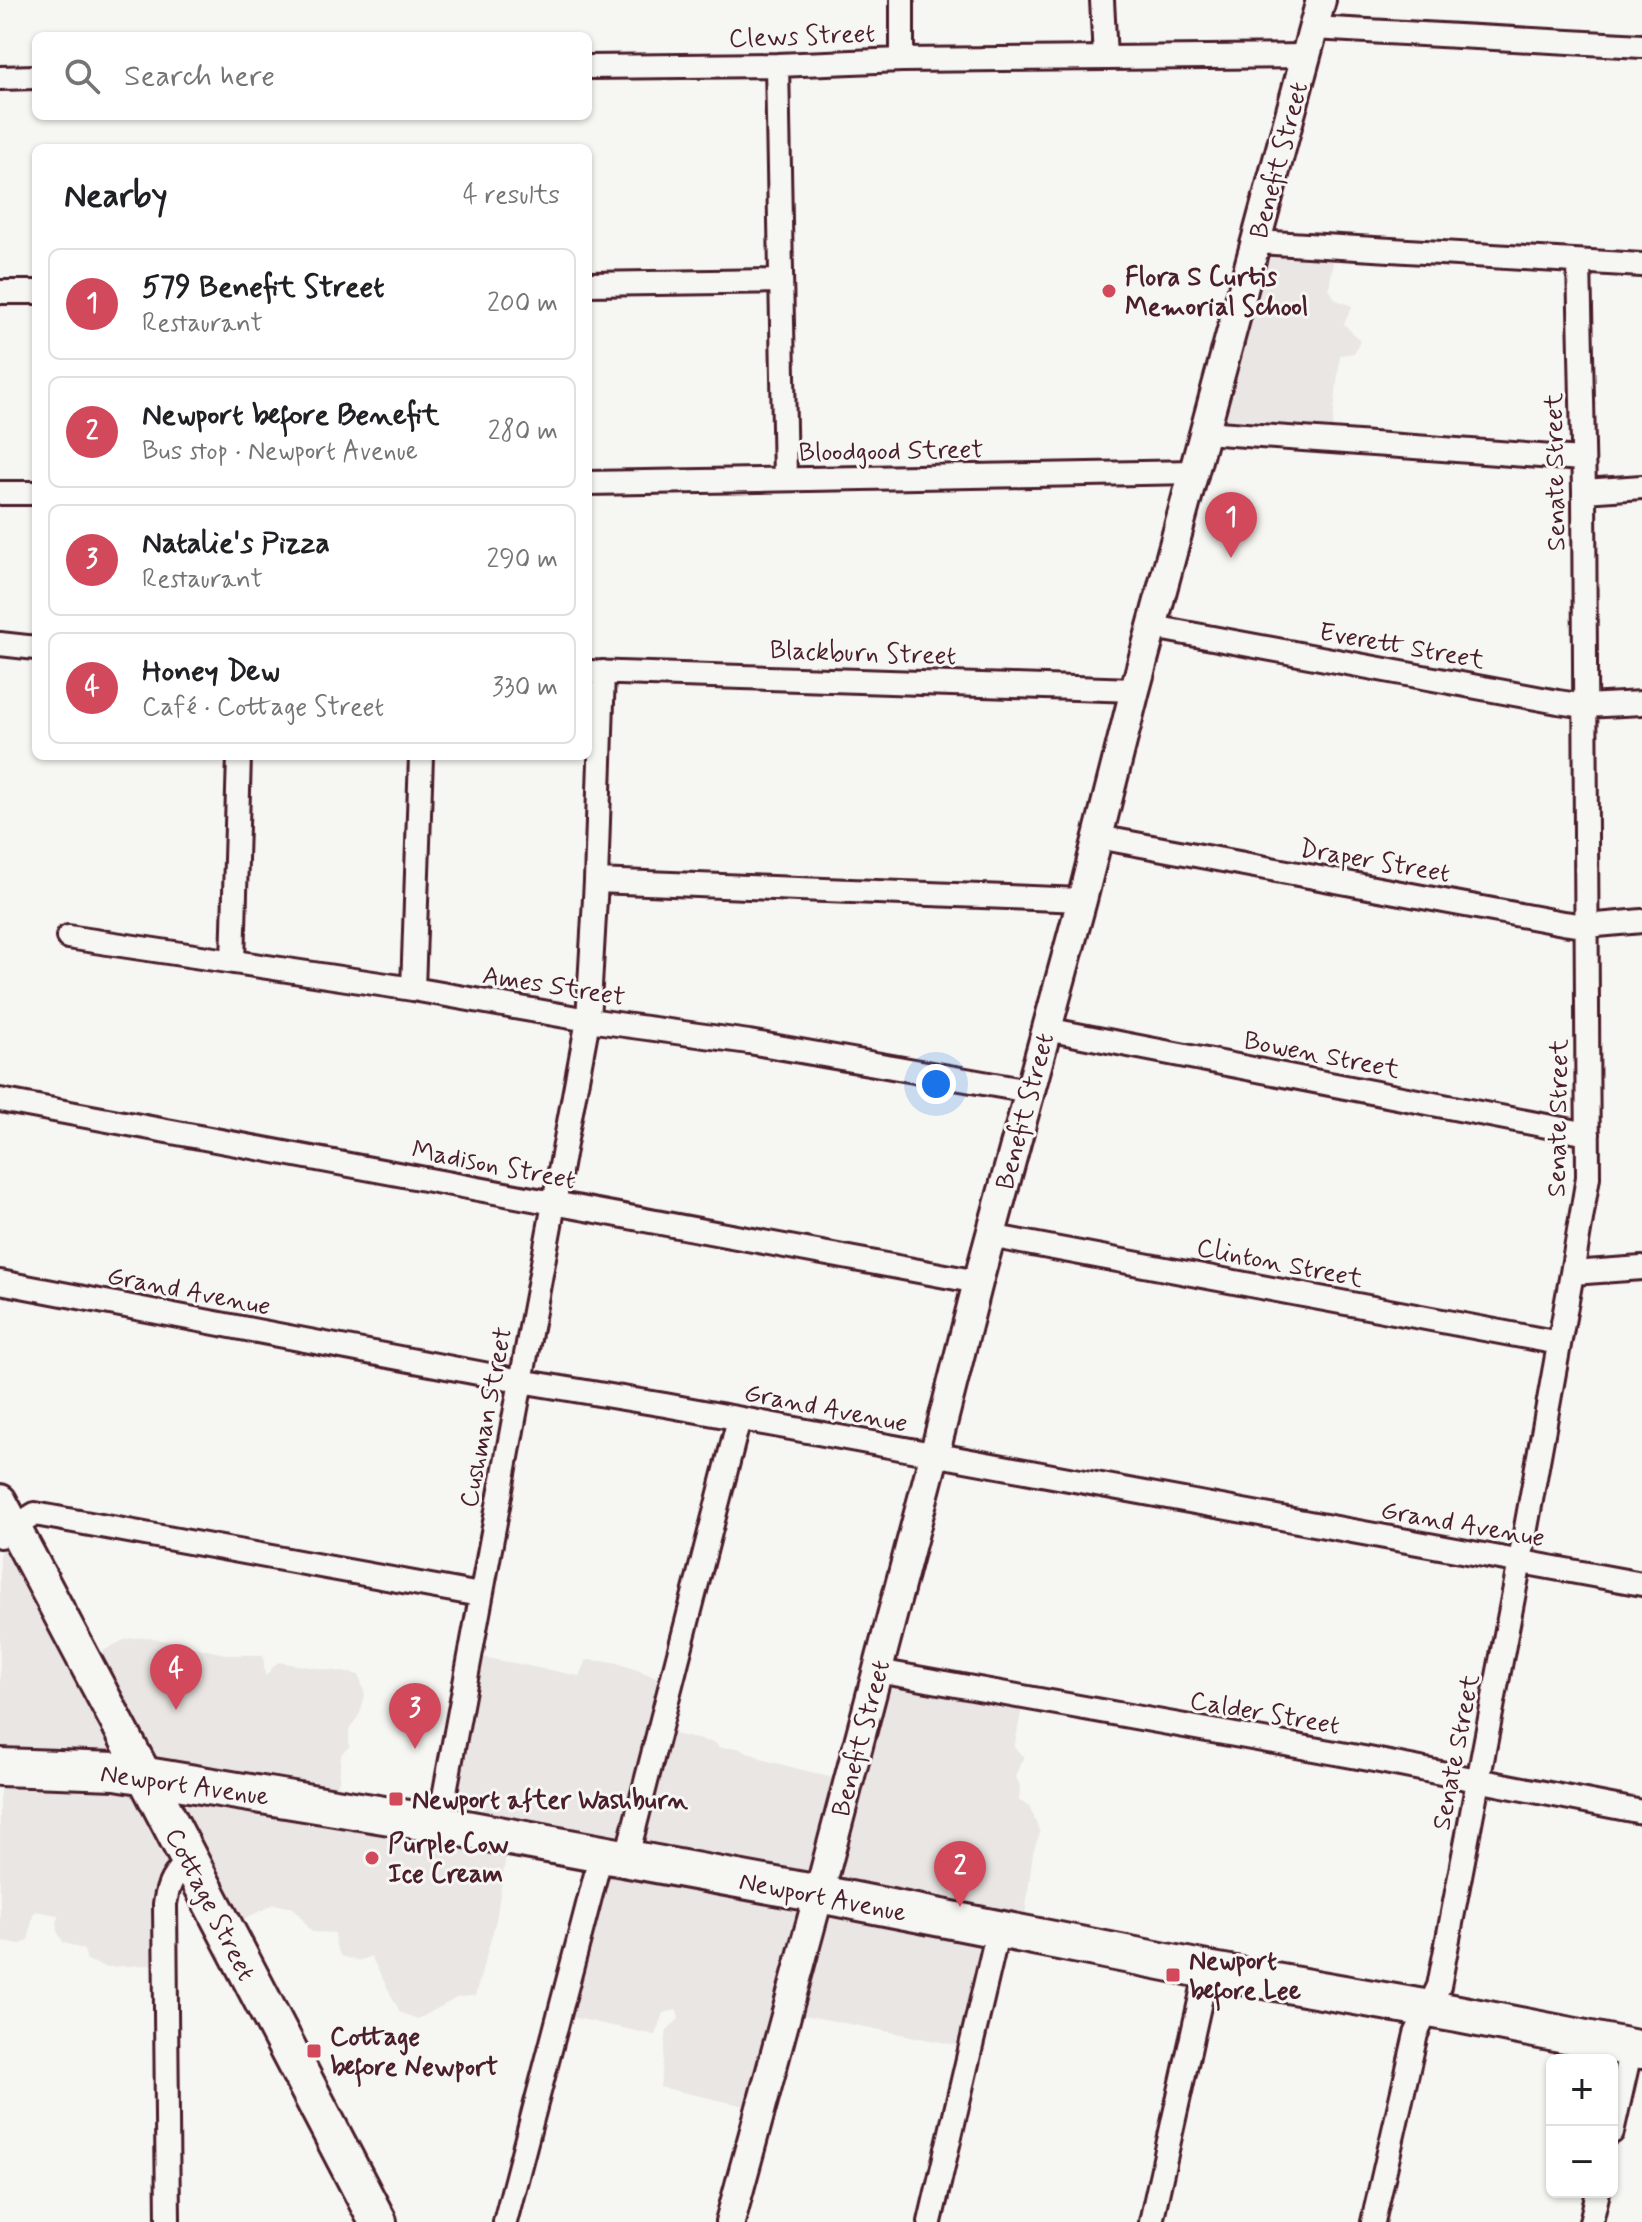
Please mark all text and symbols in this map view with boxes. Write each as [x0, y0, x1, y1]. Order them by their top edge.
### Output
street label: Clews Street [728, 17, 876, 57]
search box [32, 32, 592, 120]
icon: search [60, 54, 104, 98]
text: Search here [124, 57, 275, 96]
street label: Benefit Street [1243, 78, 1317, 243]
text: Nearby [64, 174, 168, 219]
text: 4 results [463, 179, 560, 213]
place label: Flora S Curtis Memorial School [1125, 261, 1308, 325]
text: 579 Benefit Street [142, 268, 384, 307]
marker: Flora S Curtis Memorial School [1100, 282, 1118, 300]
text: 1 [86, 287, 98, 321]
text: 200 m [487, 287, 558, 321]
text: Restaurant [142, 307, 263, 341]
street label: Senate Street [1538, 393, 1574, 551]
text: Newport before Benefit [142, 396, 439, 435]
text: 2 [86, 415, 98, 449]
text: 280 m [488, 415, 558, 449]
street label: Bloodgood Street [798, 433, 984, 471]
text: Bus stop · Newport Avenue [142, 435, 418, 469]
pin: 1 [1205, 492, 1257, 558]
text: Natalie's Pizza [142, 524, 330, 563]
text: 3 [86, 543, 98, 577]
text: 290 m [486, 543, 558, 577]
text: Restaurant [142, 563, 263, 597]
street label: Everett Street [1316, 616, 1487, 678]
street label: Blackburn Street [769, 634, 957, 674]
text: Honey Dew [142, 652, 280, 691]
text: 4 [84, 671, 100, 705]
text: 330 m [492, 671, 558, 705]
text: Café · Cottage Street [142, 691, 384, 725]
street label: Draper Street [1297, 832, 1452, 892]
street label: Ames Street [480, 959, 627, 1015]
street label: Bowen Street [1241, 1024, 1402, 1088]
street label: Benefit Street [989, 1029, 1063, 1194]
street label: Senate Street [1541, 1039, 1577, 1197]
your location [916, 1064, 956, 1104]
street label: Madison Street [409, 1133, 578, 1199]
street label: Clinton Street [1194, 1231, 1366, 1297]
street label: Grand Avenue [104, 1259, 273, 1324]
street label: Cushman Street [453, 1324, 521, 1511]
street label: Grand Avenue [741, 1376, 910, 1441]
street label: Grand Avenue [1378, 1494, 1547, 1556]
pin: 4 [150, 1644, 202, 1710]
street label: Benefit Street [825, 1656, 899, 1821]
street label: Senate Street [1425, 1671, 1489, 1833]
pin: 3 [389, 1683, 441, 1749]
street label: Calder Street [1187, 1684, 1342, 1744]
street label: Newport Avenue [98, 1757, 271, 1815]
place label: Newport after Washburn [412, 1784, 688, 1818]
marker: Newport after Washburn [387, 1790, 405, 1808]
street label: Cottage Street [156, 1823, 262, 1987]
place label: Purple Cow Ice Cream [388, 1828, 509, 1892]
pin: 2 [934, 1841, 986, 1907]
marker: Purple Cow Ice Cream [363, 1849, 381, 1867]
street label: Newport Avenue [736, 1865, 909, 1931]
place label: Newport before Lee [1189, 1945, 1301, 2011]
marker: Newport before Lee [1164, 1966, 1182, 1984]
place label: Cottage before Newport [330, 2021, 498, 2087]
marker: Cottage before Newport [305, 2042, 323, 2060]
map controls [1546, 2054, 1618, 2198]
button: + [1546, 2054, 1618, 2126]
button: − [1546, 2126, 1618, 2198]

